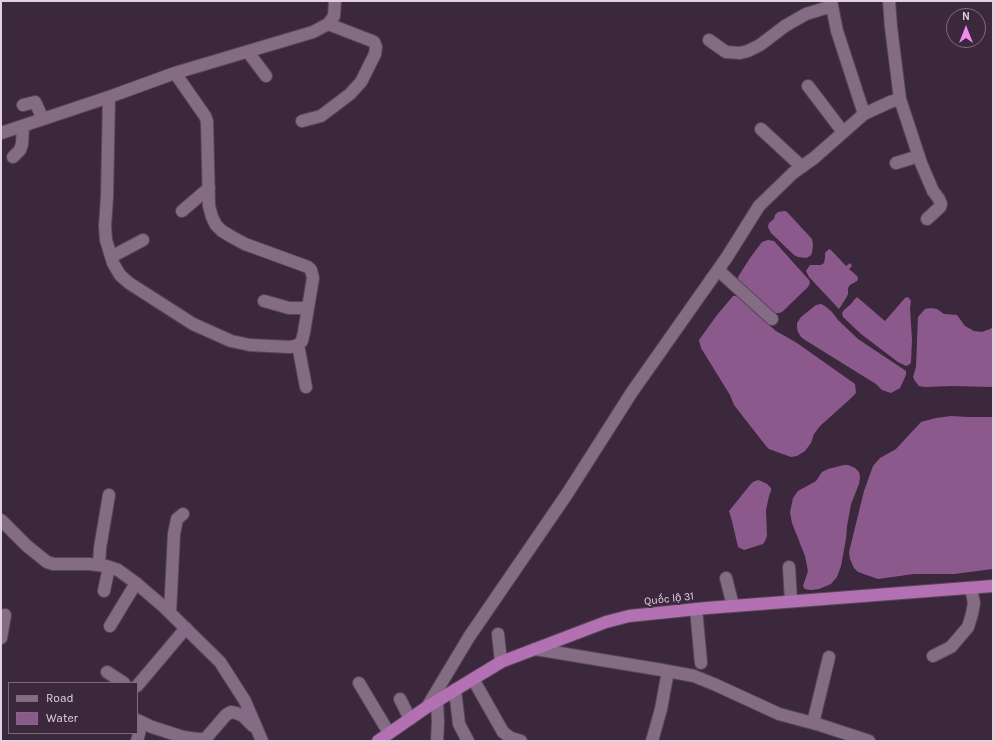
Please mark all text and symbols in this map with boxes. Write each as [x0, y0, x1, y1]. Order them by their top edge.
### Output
north arrow [946, 8, 986, 48]
text: N [962, 10, 970, 23]
street label: Quốc lộ 31 [643, 590, 695, 608]
legend [8, 682, 138, 734]
text: Road [46, 691, 74, 705]
text: Water [46, 711, 78, 725]

